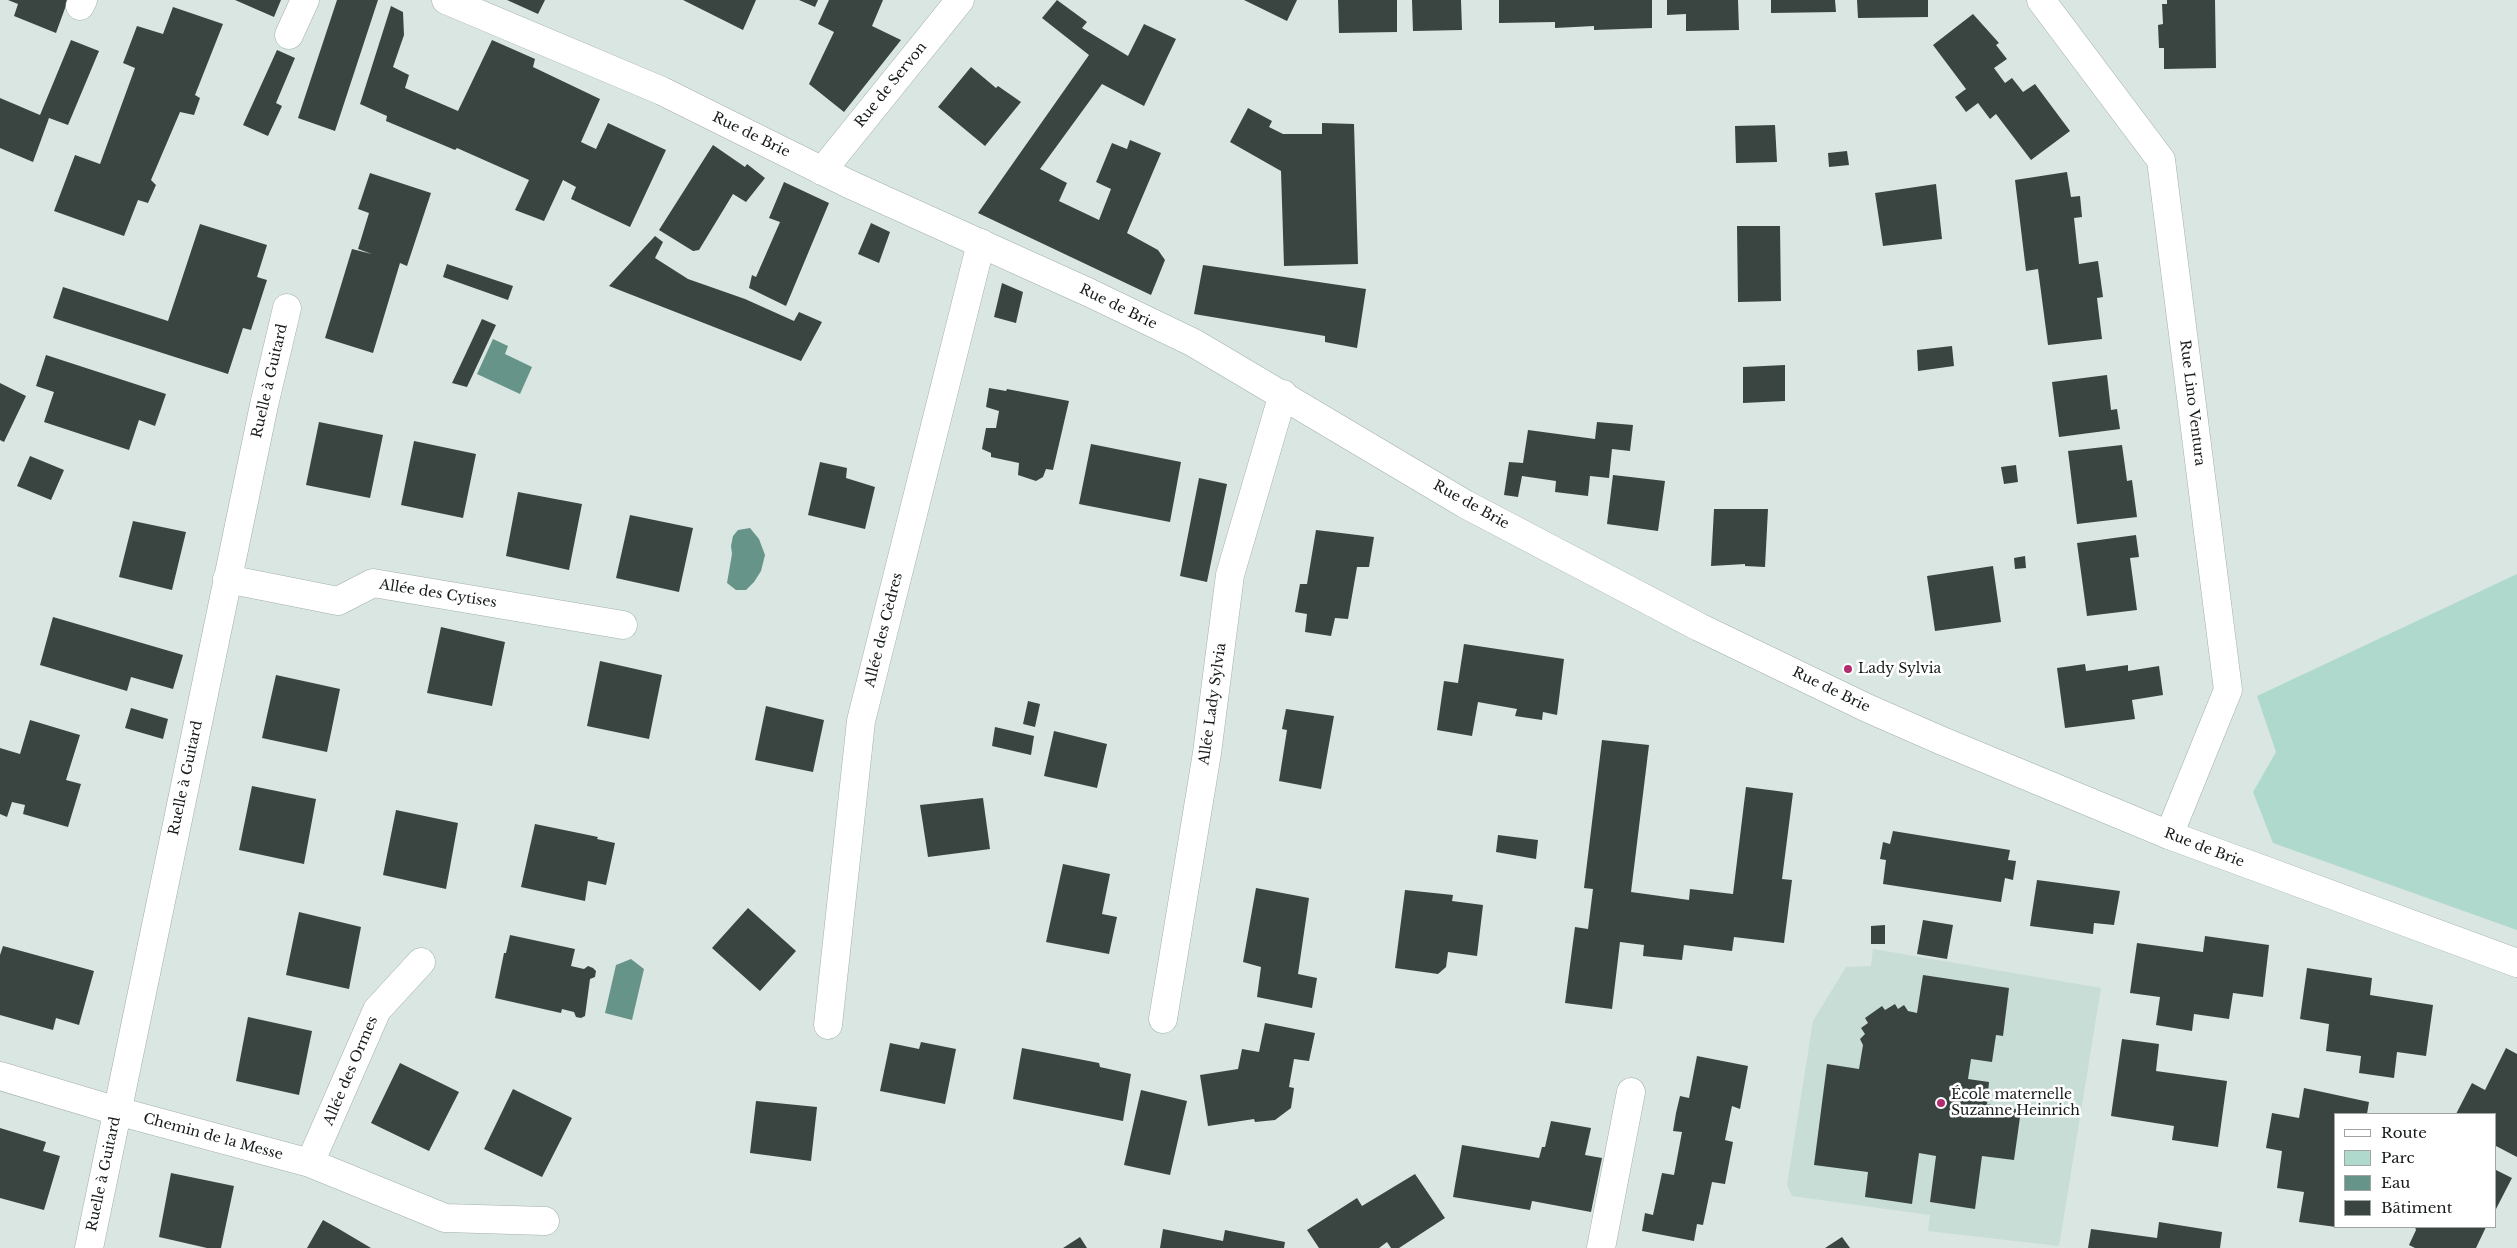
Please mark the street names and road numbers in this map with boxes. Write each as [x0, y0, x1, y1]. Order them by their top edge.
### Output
street label: Rue de Servon [852, 39, 930, 131]
street label: Rue de Brie [709, 109, 793, 161]
street label: Rue de Brie [1076, 281, 1160, 333]
street label: Ruelle à Guitard [249, 322, 291, 440]
street label: Rue Lino Ventura [2176, 339, 2208, 467]
street label: Rue de Brie [1430, 477, 1512, 533]
street label: Allée des Cèdres [862, 571, 906, 689]
street label: Allée des Cytises [378, 576, 498, 612]
street label: Allée Lady Sylvia [1196, 642, 1230, 766]
street label: Rue de Brie [1789, 664, 1873, 716]
street label: Ruelle à Guitard [166, 719, 206, 837]
street label: Rue de Brie [2162, 825, 2246, 871]
street label: Allée des Ormes [320, 1014, 382, 1128]
street label: Chemin de la Messe [141, 1110, 285, 1164]
street label: Ruelle à Guitard [84, 1115, 124, 1233]

